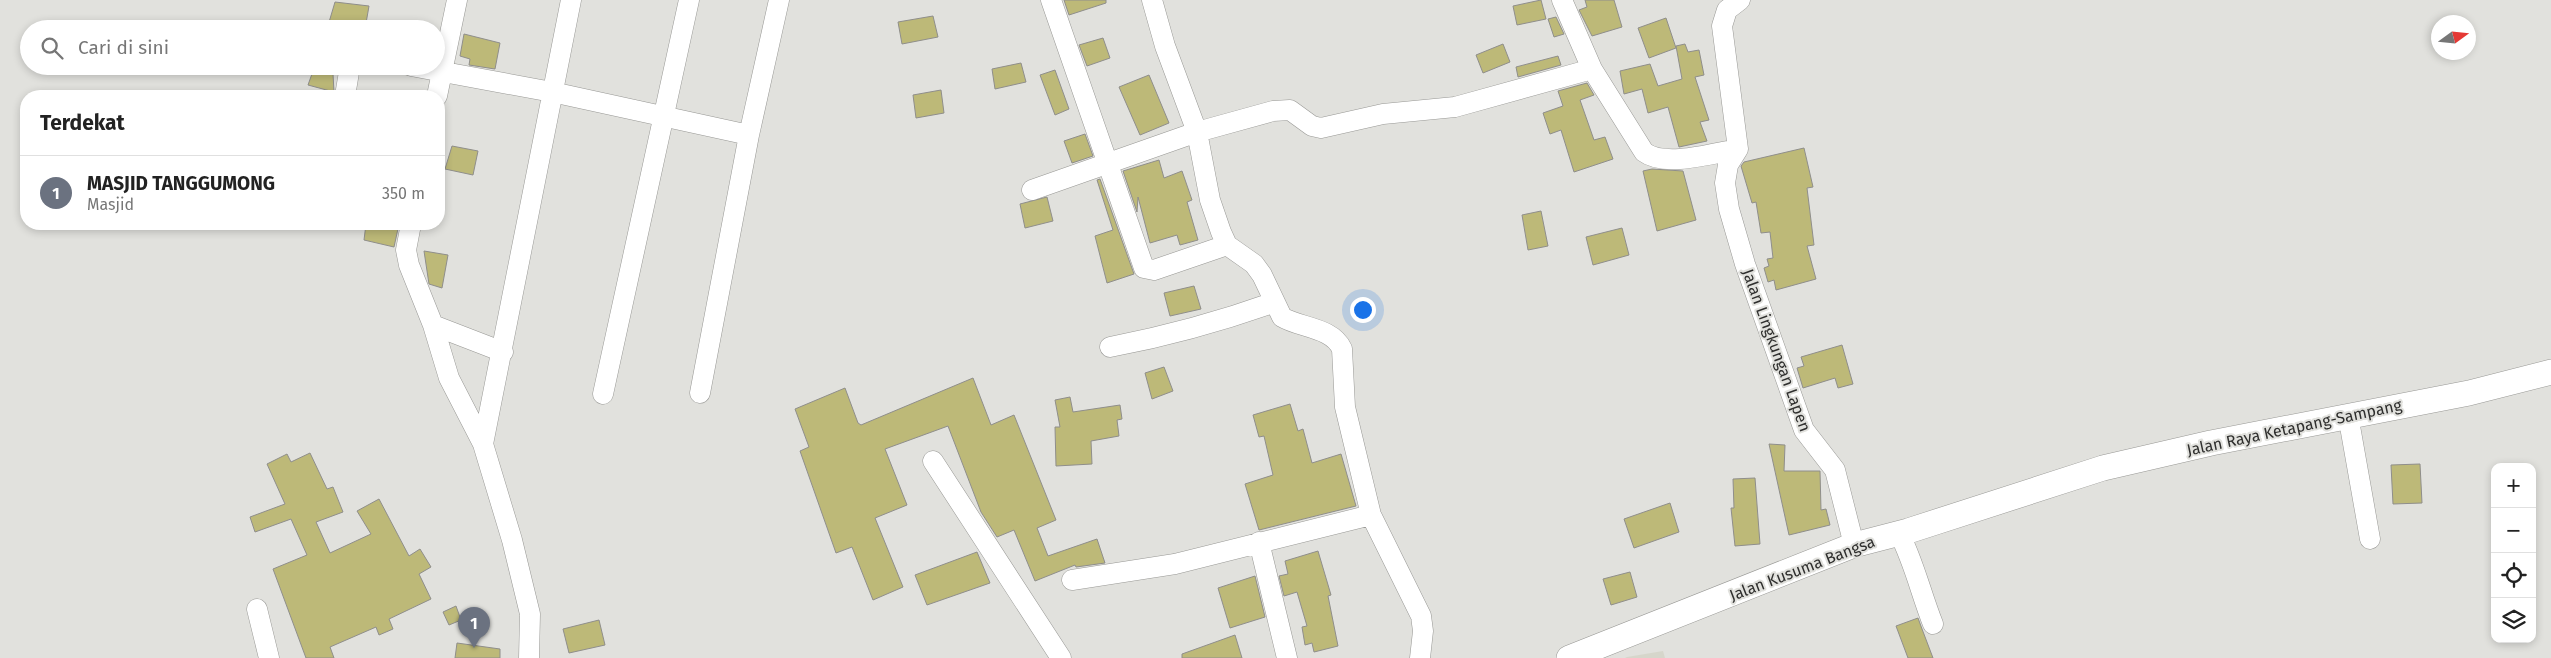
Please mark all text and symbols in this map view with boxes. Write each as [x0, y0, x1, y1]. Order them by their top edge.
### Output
north arrow [2431, 15, 2476, 60]
search box [20, 20, 445, 75]
icon: search [38, 34, 66, 62]
text: Cari di sini [78, 36, 169, 59]
text: Terdekat [40, 110, 125, 136]
text: MASJID TANGGUMONG [87, 172, 275, 195]
text: 1 [52, 184, 60, 203]
text: 350 m [382, 184, 425, 203]
text: Masjid [87, 195, 134, 214]
street label: Jalan Lingkungan Lapen [1738, 266, 1815, 434]
your location [1350, 297, 1376, 323]
street label: Jalan Raya Ketapang-Sampang [2185, 395, 2404, 460]
map controls [2491, 463, 2536, 643]
button: + [2491, 463, 2536, 508]
button: − [2491, 508, 2536, 553]
street label: Jalan Kusuma Bangsa [1727, 532, 1878, 605]
button: locate [2491, 553, 2536, 598]
button: layers [2491, 598, 2536, 643]
pin: 1 [458, 607, 490, 648]

